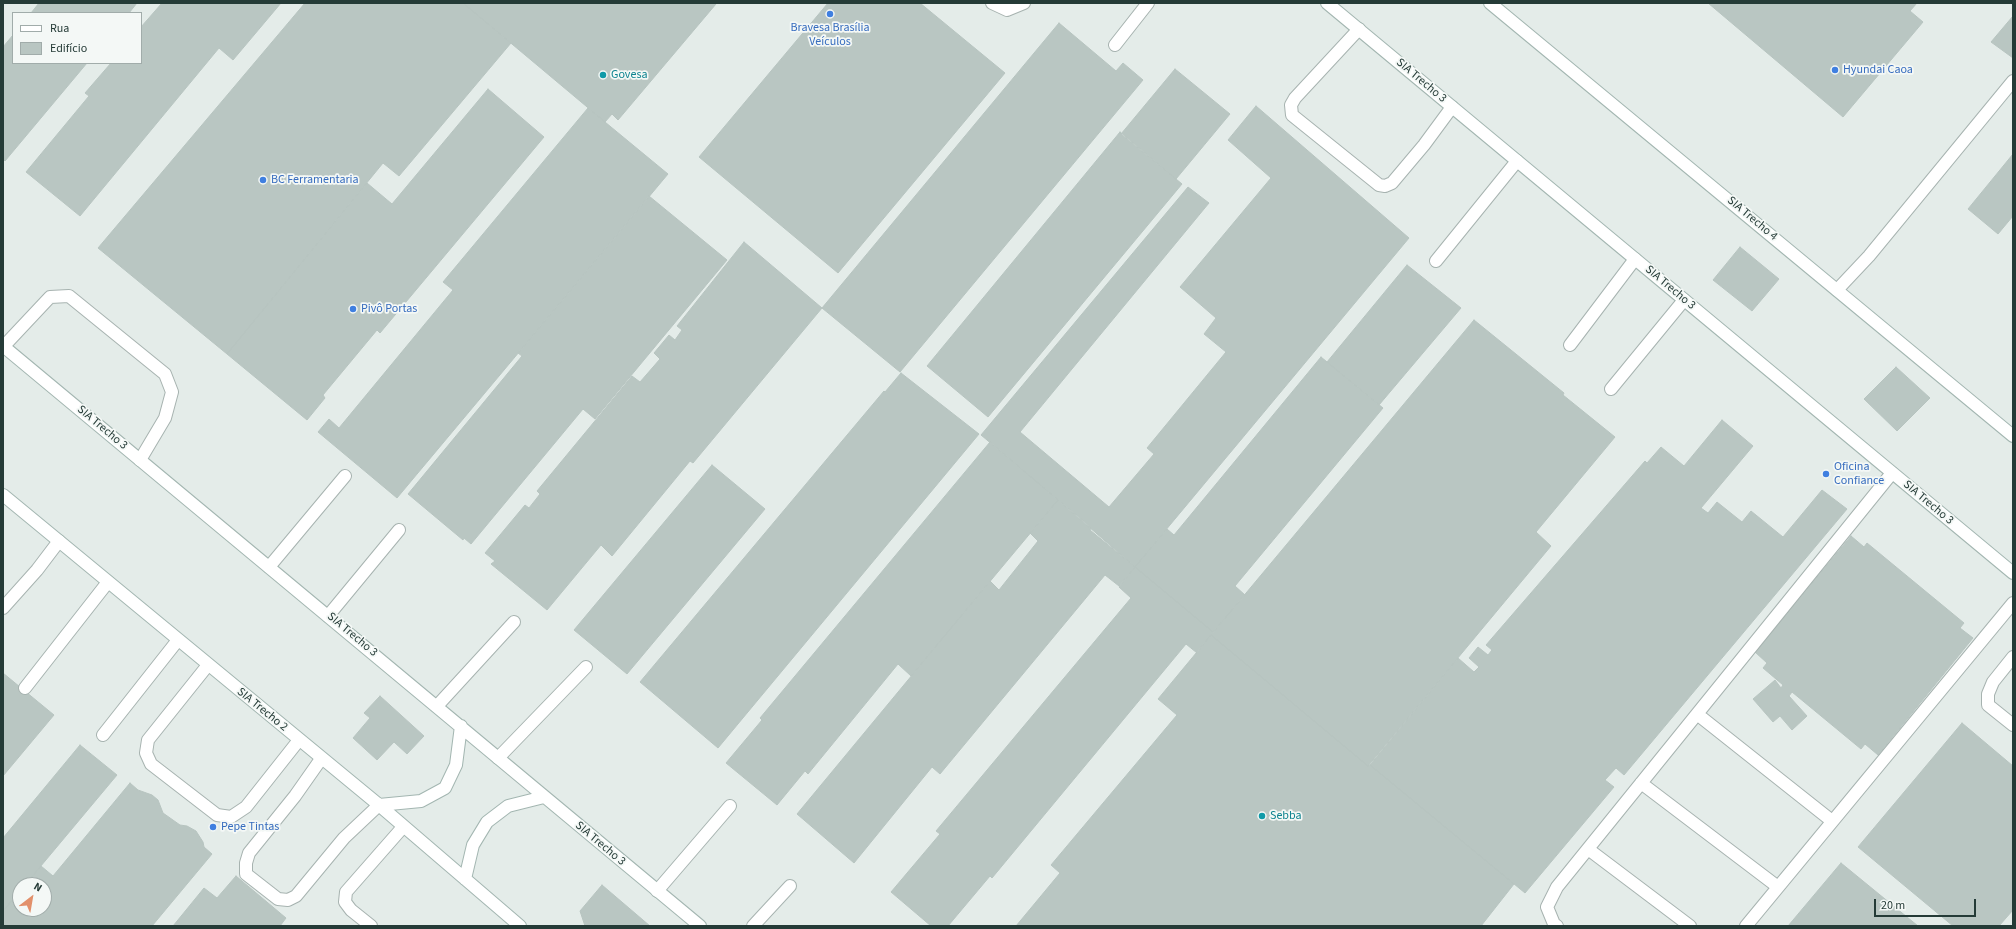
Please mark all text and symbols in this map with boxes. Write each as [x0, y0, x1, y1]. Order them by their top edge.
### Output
marker: Bravesa Brasília Veículos [825, 9, 835, 19]
legend [12, 12, 142, 64]
text: Rua [50, 20, 69, 37]
place label: Bravesa Brasília Veículos [791, 21, 869, 49]
text: Edifício [50, 40, 87, 57]
street label: SIA Trecho 3 [1393, 56, 1449, 106]
place label: Hyundai Caoa [1843, 63, 1913, 77]
marker: Hyundai Caoa [1830, 65, 1840, 75]
place label: Govesa [611, 68, 647, 82]
marker: Govesa [598, 70, 608, 80]
place label: BC Ferramentaria [271, 173, 359, 187]
marker: BC Ferramentaria [258, 175, 268, 185]
street label: SIA Trecho 4 [1724, 194, 1780, 244]
street label: SIA Trecho 3 [1642, 263, 1698, 313]
place label: Pivô Portas [361, 302, 417, 316]
marker: Pivô Portas [348, 304, 358, 314]
street label: SIA Trecho 3 [74, 403, 130, 453]
place label: Oficina Confiance [1834, 460, 1884, 488]
marker: Oficina Confiance [1821, 469, 1831, 479]
street label: SIA Trecho 3 [1900, 478, 1956, 528]
street label: SIA Trecho 3 [324, 610, 380, 660]
street label: SIA Trecho 2 [234, 685, 290, 735]
place label: Sebba [1270, 809, 1302, 823]
marker: Sebba [1257, 811, 1267, 821]
street label: SIA Trecho 3 [572, 819, 628, 869]
place label: Pepe Tintas [221, 820, 279, 834]
marker: Pepe Tintas [208, 822, 218, 832]
north arrow [12, 877, 52, 917]
text: N [31, 879, 45, 895]
scale bar [1876, 891, 1978, 917]
text: 20 m [1881, 897, 1905, 914]

